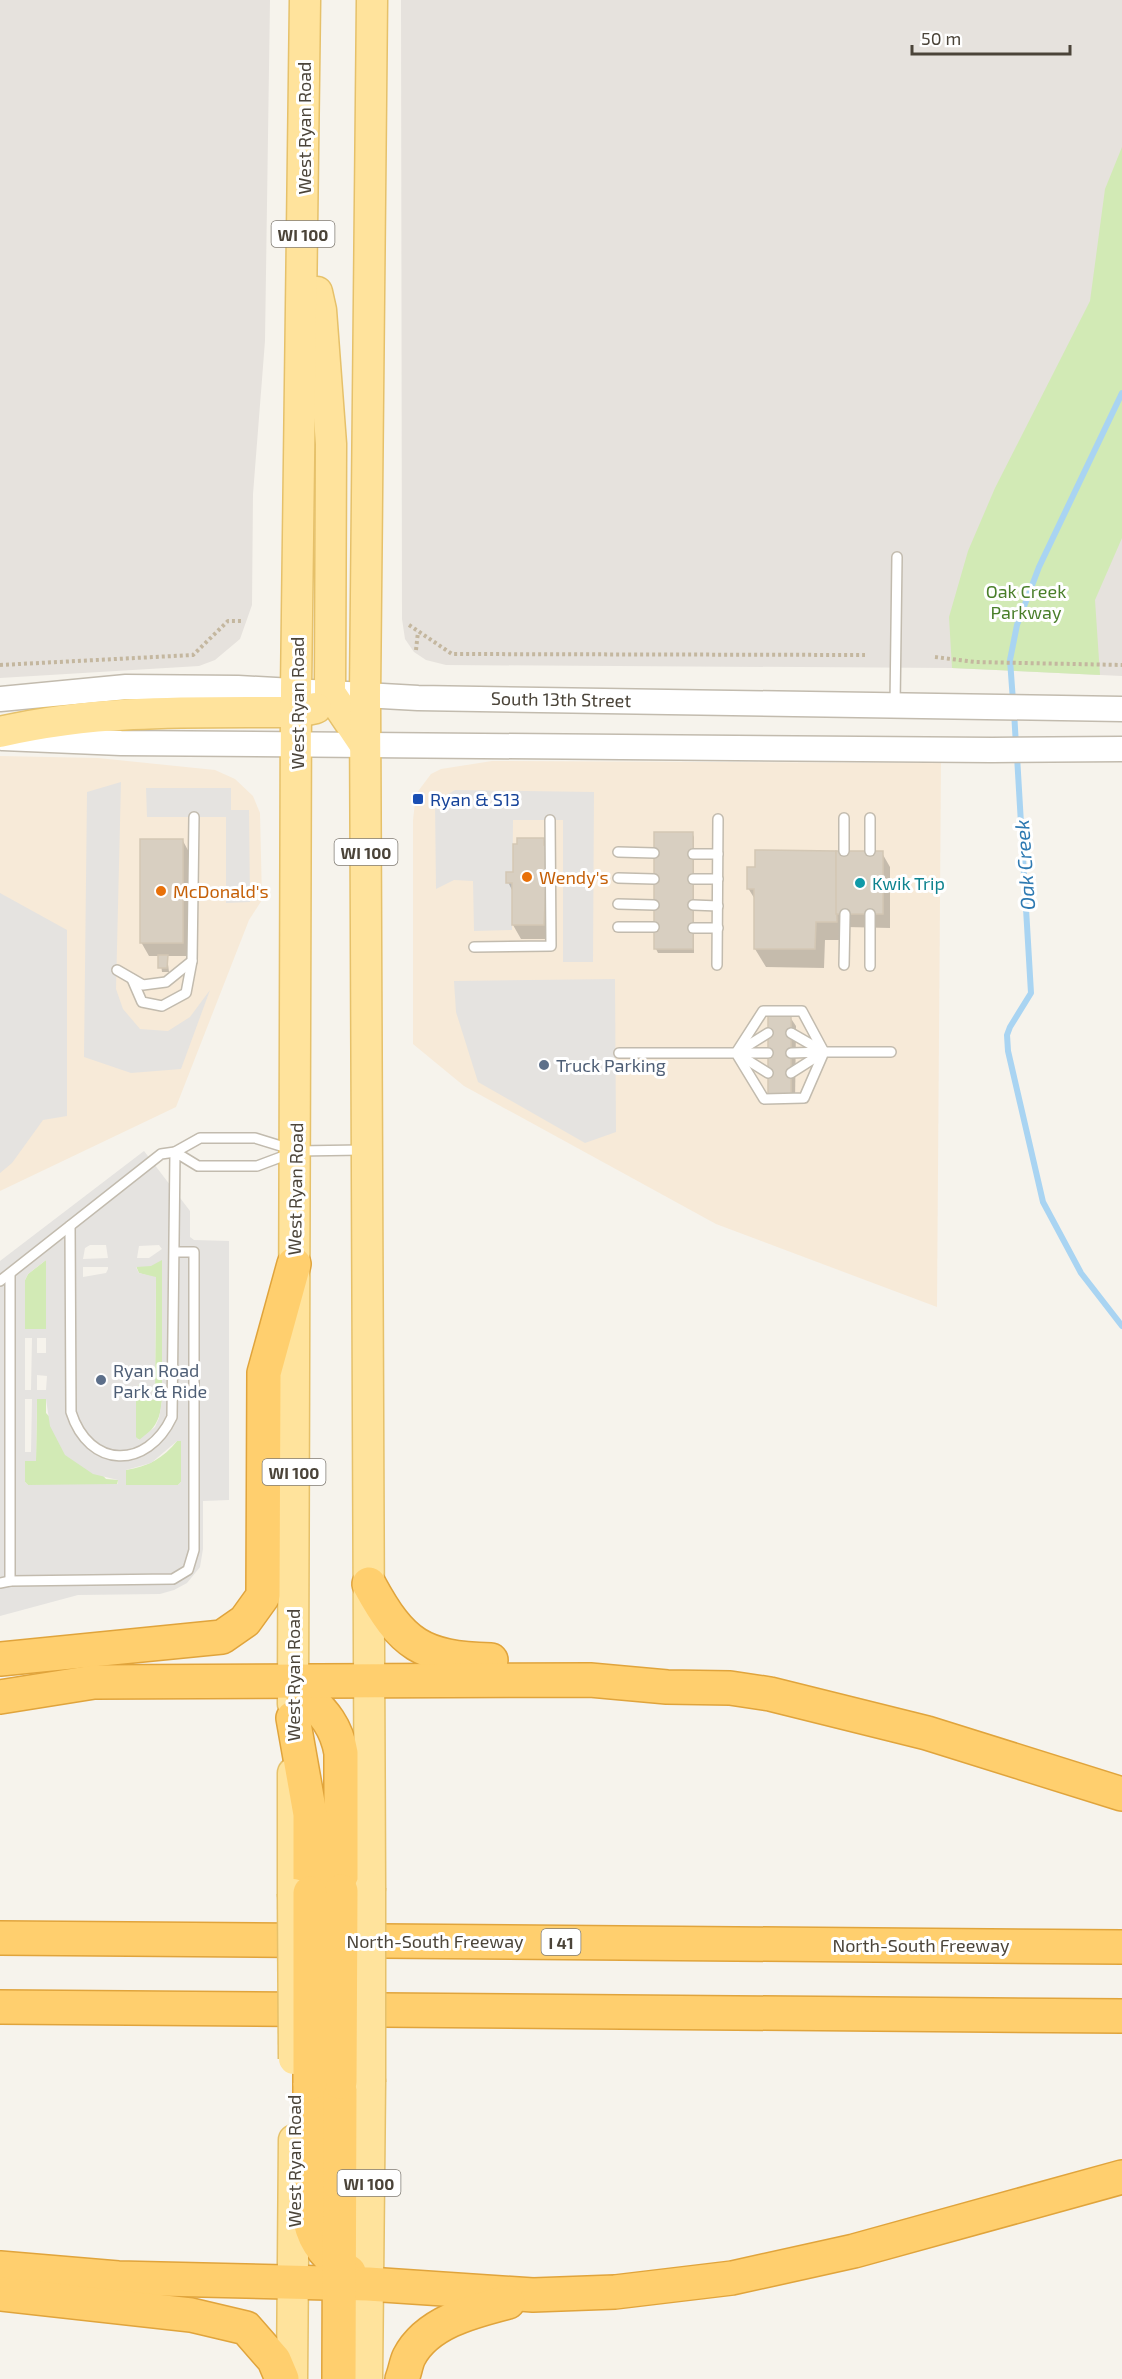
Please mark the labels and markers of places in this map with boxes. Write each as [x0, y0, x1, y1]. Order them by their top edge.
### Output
place label: Ryan & S13 [430, 788, 520, 810]
marker: Ryan & S13 [411, 792, 425, 806]
place label: Wendy's [539, 866, 609, 888]
marker: Wendy's [520, 870, 534, 884]
place label: Kwik Trip [872, 872, 945, 894]
marker: Kwik Trip [853, 876, 867, 890]
place label: McDonald's [173, 880, 269, 902]
marker: McDonald's [154, 884, 168, 898]
place label: Truck Parking [556, 1054, 666, 1076]
marker: Truck Parking [537, 1058, 551, 1072]
place label: Ryan Road Park & Ride [113, 1359, 207, 1402]
marker: Ryan Road Park & Ride [94, 1373, 108, 1387]

